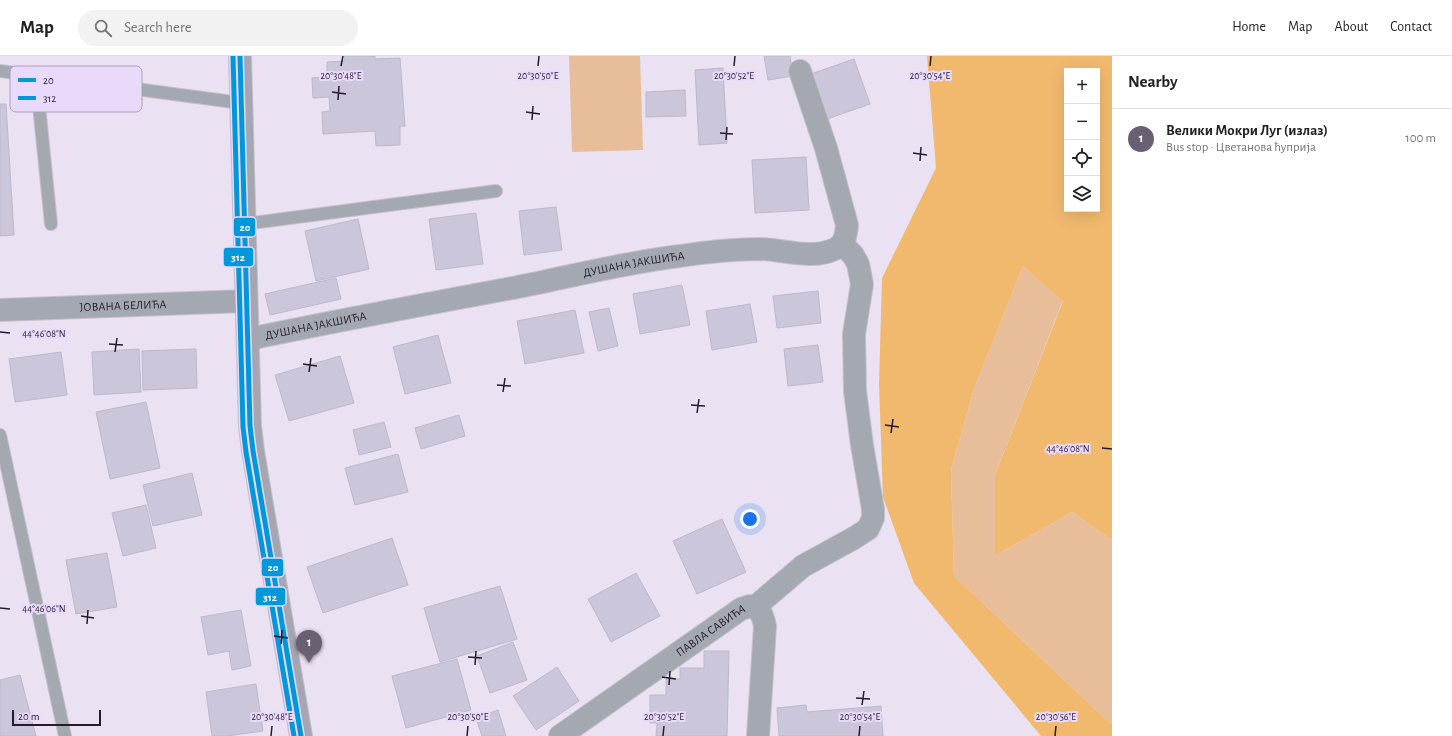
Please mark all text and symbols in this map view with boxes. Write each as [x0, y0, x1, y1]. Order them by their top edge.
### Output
search box [78, 10, 358, 46]
icon: search [92, 17, 114, 39]
text: Map [20, 18, 54, 37]
text: Search here [124, 20, 192, 35]
text: Home [1232, 20, 1266, 34]
text: Map [1288, 20, 1312, 34]
text: About [1334, 20, 1368, 34]
text: Contact [1390, 20, 1432, 34]
legend [10, 66, 142, 112]
map controls [1064, 68, 1100, 212]
button: + [1064, 68, 1100, 104]
text: 20°30'48"E [321, 71, 362, 81]
text: 20°30'50"E [518, 71, 559, 81]
text: 20°30'52"E [714, 71, 754, 81]
text: 20°30'54"E [910, 71, 950, 81]
text: Nearby [1128, 73, 1178, 90]
text: 20 [43, 75, 54, 86]
text: 312 [43, 93, 56, 104]
button: − [1064, 104, 1100, 140]
text: Велики Мокри Луг (излаз) [1166, 123, 1328, 138]
text: 1 [1139, 132, 1143, 145]
text: 100 m [1405, 132, 1436, 145]
button: locate [1064, 140, 1100, 176]
text: Bus stop · Цветанова ћуприја [1166, 141, 1316, 154]
button: layers [1064, 176, 1100, 212]
line badge: 20 [233, 217, 256, 237]
text: 20 [240, 222, 251, 233]
line badge: 312 [223, 247, 254, 267]
street label: ДУШАНА ЈАКШИЋА [582, 249, 685, 279]
text: 312 [231, 252, 245, 263]
street label: ЈОВАНА БЕЛИЋА [79, 298, 167, 313]
street label: ДУШАНА ЈАКШИЋА [264, 310, 367, 342]
text: 44°46'08"N [22, 329, 66, 339]
text: 44°46'08"N [1046, 444, 1090, 454]
your location [740, 509, 760, 529]
line badge: 20 [261, 558, 284, 577]
text: 20 [268, 562, 279, 573]
line badge: 312 [255, 587, 286, 606]
text: 312 [263, 592, 277, 603]
street label: ПАВЛА САВИЋА [674, 602, 747, 659]
text: 44°46'06"N [22, 604, 66, 614]
pin: 1 [296, 630, 322, 663]
scale bar [12, 708, 101, 727]
text: 20 m [18, 711, 39, 722]
text: 20°30'48"E [252, 712, 293, 722]
text: 20°30'50"E [448, 712, 489, 722]
text: 20°30'52"E [644, 712, 684, 722]
text: 20°30'54"E [840, 712, 880, 722]
text: 20°30'56"E [1036, 712, 1076, 722]

